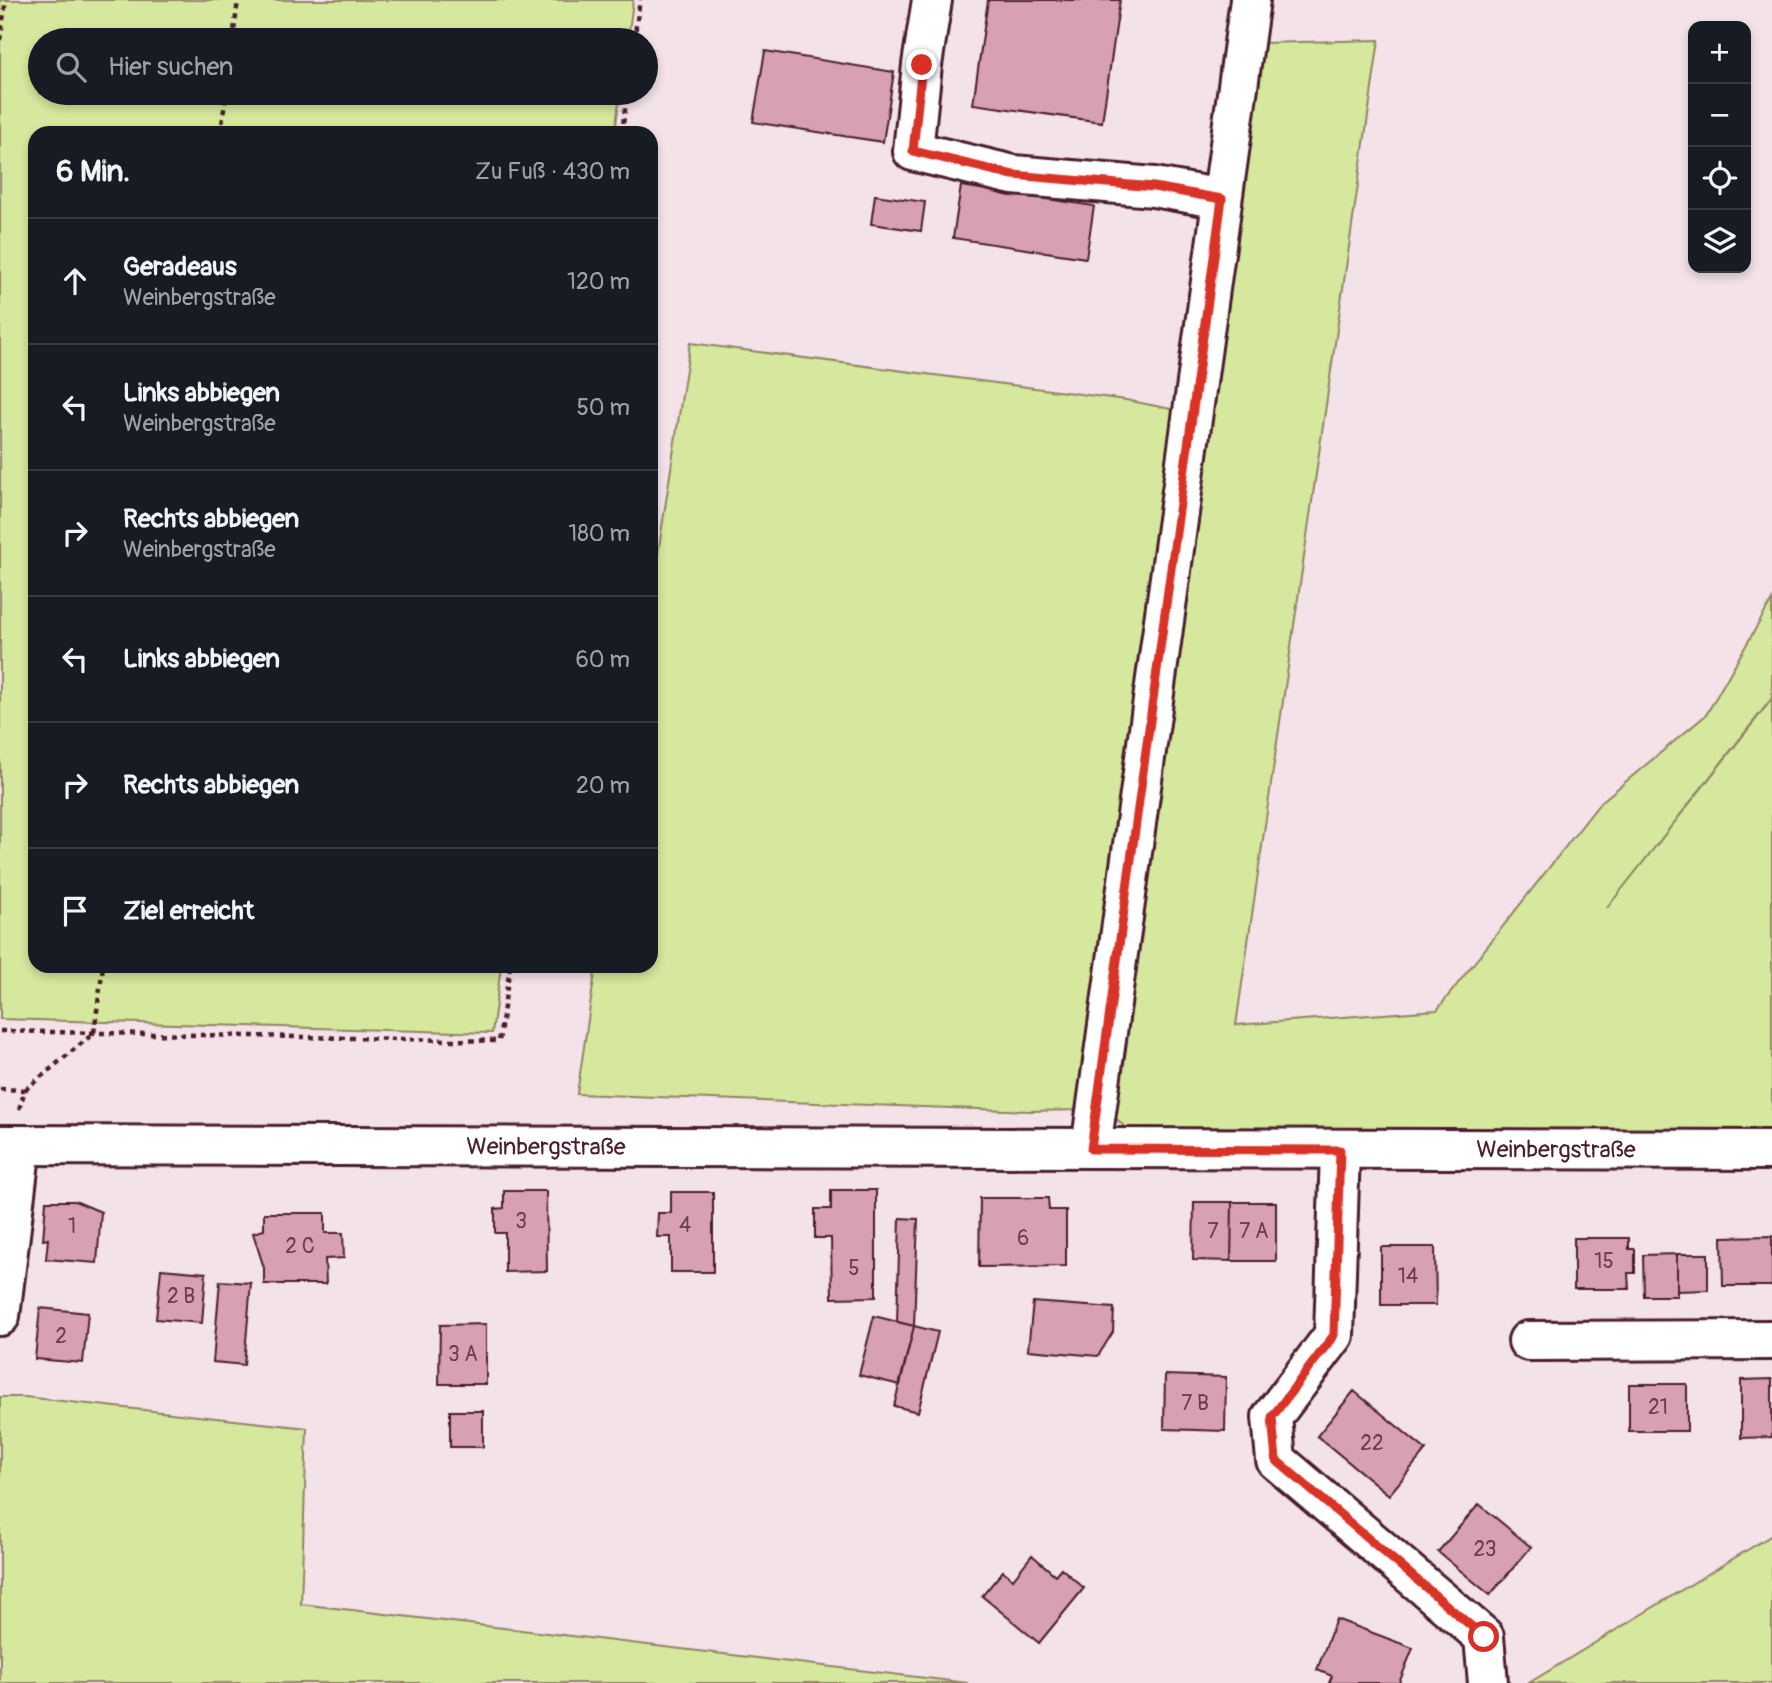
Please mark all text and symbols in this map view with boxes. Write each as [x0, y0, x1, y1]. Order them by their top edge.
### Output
map controls [1688, 21, 1751, 273]
button: + [1688, 21, 1751, 84]
search box [28, 28, 658, 105]
icon: search [52, 48, 90, 86]
route end [906, 49, 937, 80]
text: Hier suchen [108, 51, 233, 83]
button: − [1688, 84, 1751, 147]
button: locate [1688, 147, 1751, 210]
text: 6 Min. [56, 153, 130, 190]
text: Zu Fuß · 430 m [475, 157, 630, 186]
button: layers [1688, 210, 1751, 273]
text: Geradeaus [123, 251, 237, 283]
icon: ahead [56, 262, 94, 300]
text: 120 m [567, 267, 630, 296]
text: Weinbergstraße [123, 283, 276, 312]
text: Links abbiegen [123, 377, 280, 409]
icon: left [56, 388, 94, 426]
text: 50 m [576, 393, 630, 422]
text: Weinbergstraße [123, 409, 276, 438]
text: Rechts abbiegen [123, 503, 299, 535]
icon: right [56, 514, 94, 552]
text: 180 m [568, 519, 630, 548]
text: Weinbergstraße [123, 535, 276, 564]
icon: left [56, 640, 94, 678]
text: Links abbiegen [123, 643, 280, 675]
text: 60 m [575, 645, 630, 674]
icon: right [56, 766, 94, 804]
text: Rechts abbiegen [123, 769, 299, 801]
text: 20 m [576, 771, 630, 800]
icon: arrive [56, 892, 94, 930]
text: Ziel erreicht [123, 895, 254, 927]
street label: Weinbergstraße [466, 1132, 626, 1162]
street label: Weinbergstraße [1476, 1135, 1636, 1165]
house number: 3 [515, 1208, 527, 1235]
house number: 4 [679, 1212, 691, 1239]
house number: 1 [68, 1213, 76, 1240]
house number: 7 [1207, 1218, 1219, 1245]
house number: 7 A [1239, 1218, 1269, 1245]
house number: 6 [1017, 1225, 1029, 1252]
house number: 2 C [285, 1233, 315, 1260]
house number: 15 [1594, 1248, 1614, 1275]
house number: 5 [848, 1255, 860, 1282]
house number: 14 [1398, 1263, 1418, 1290]
house number: 2 B [167, 1283, 195, 1310]
house number: 2 [55, 1323, 67, 1350]
house number: 3 A [448, 1341, 478, 1368]
house number: 7 B [1181, 1390, 1209, 1417]
house number: 21 [1648, 1394, 1668, 1421]
house number: 22 [1360, 1430, 1384, 1457]
house number: 23 [1474, 1536, 1496, 1563]
route start [1468, 1621, 1499, 1652]

